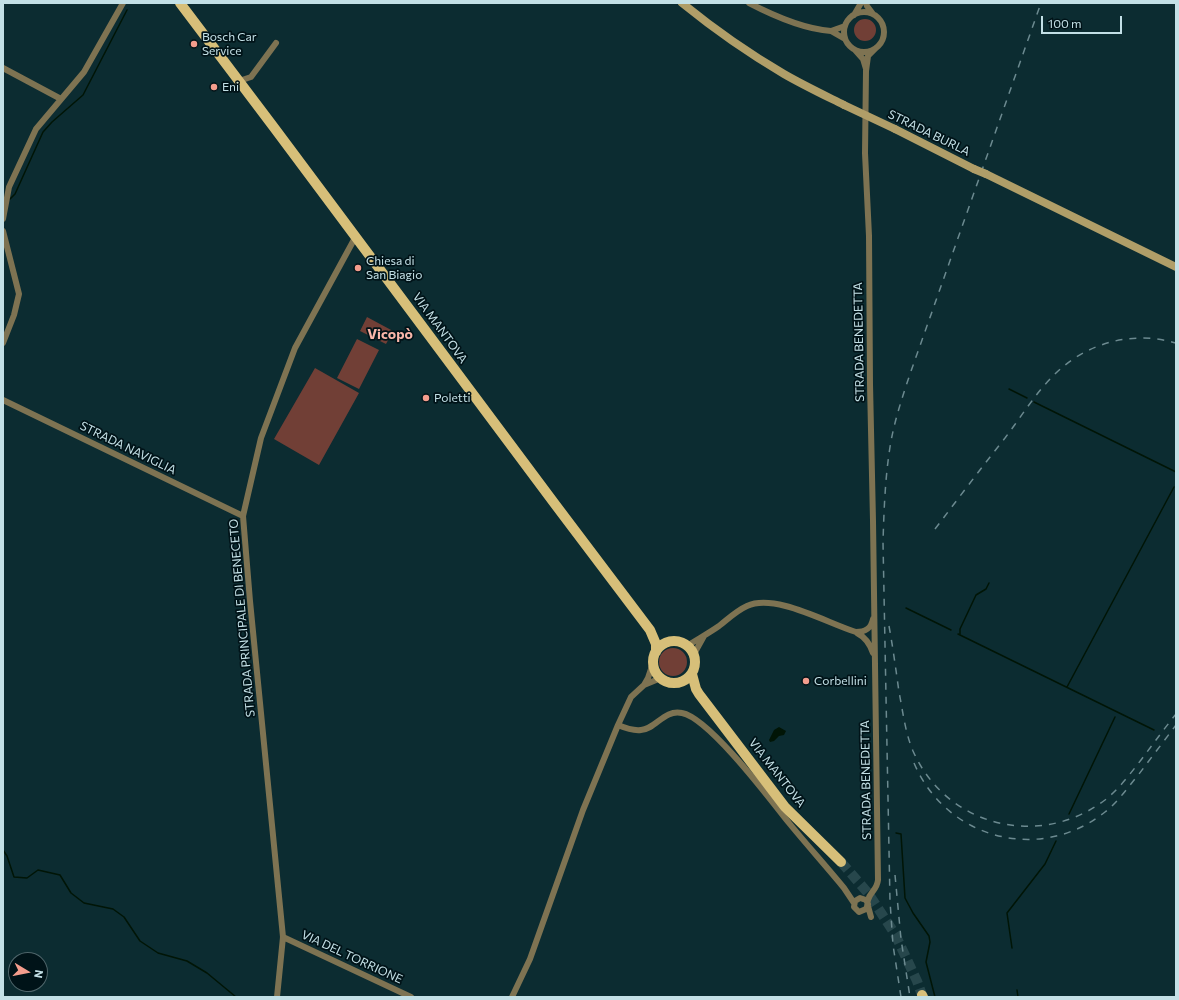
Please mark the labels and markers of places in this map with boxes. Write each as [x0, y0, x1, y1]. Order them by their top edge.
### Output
place label: Bosch Car Service [202, 30, 257, 58]
marker: Bosch Car Service [189, 39, 199, 49]
place label: Eni [222, 80, 239, 94]
marker: Eni [209, 82, 219, 92]
place label: Chiesa di San Biagio [366, 254, 422, 282]
marker: Chiesa di San Biagio [353, 263, 363, 273]
place label: Poletti [434, 391, 471, 405]
marker: Poletti [421, 393, 431, 403]
place label: Corbellini [814, 674, 867, 688]
marker: Corbellini [801, 676, 811, 686]

